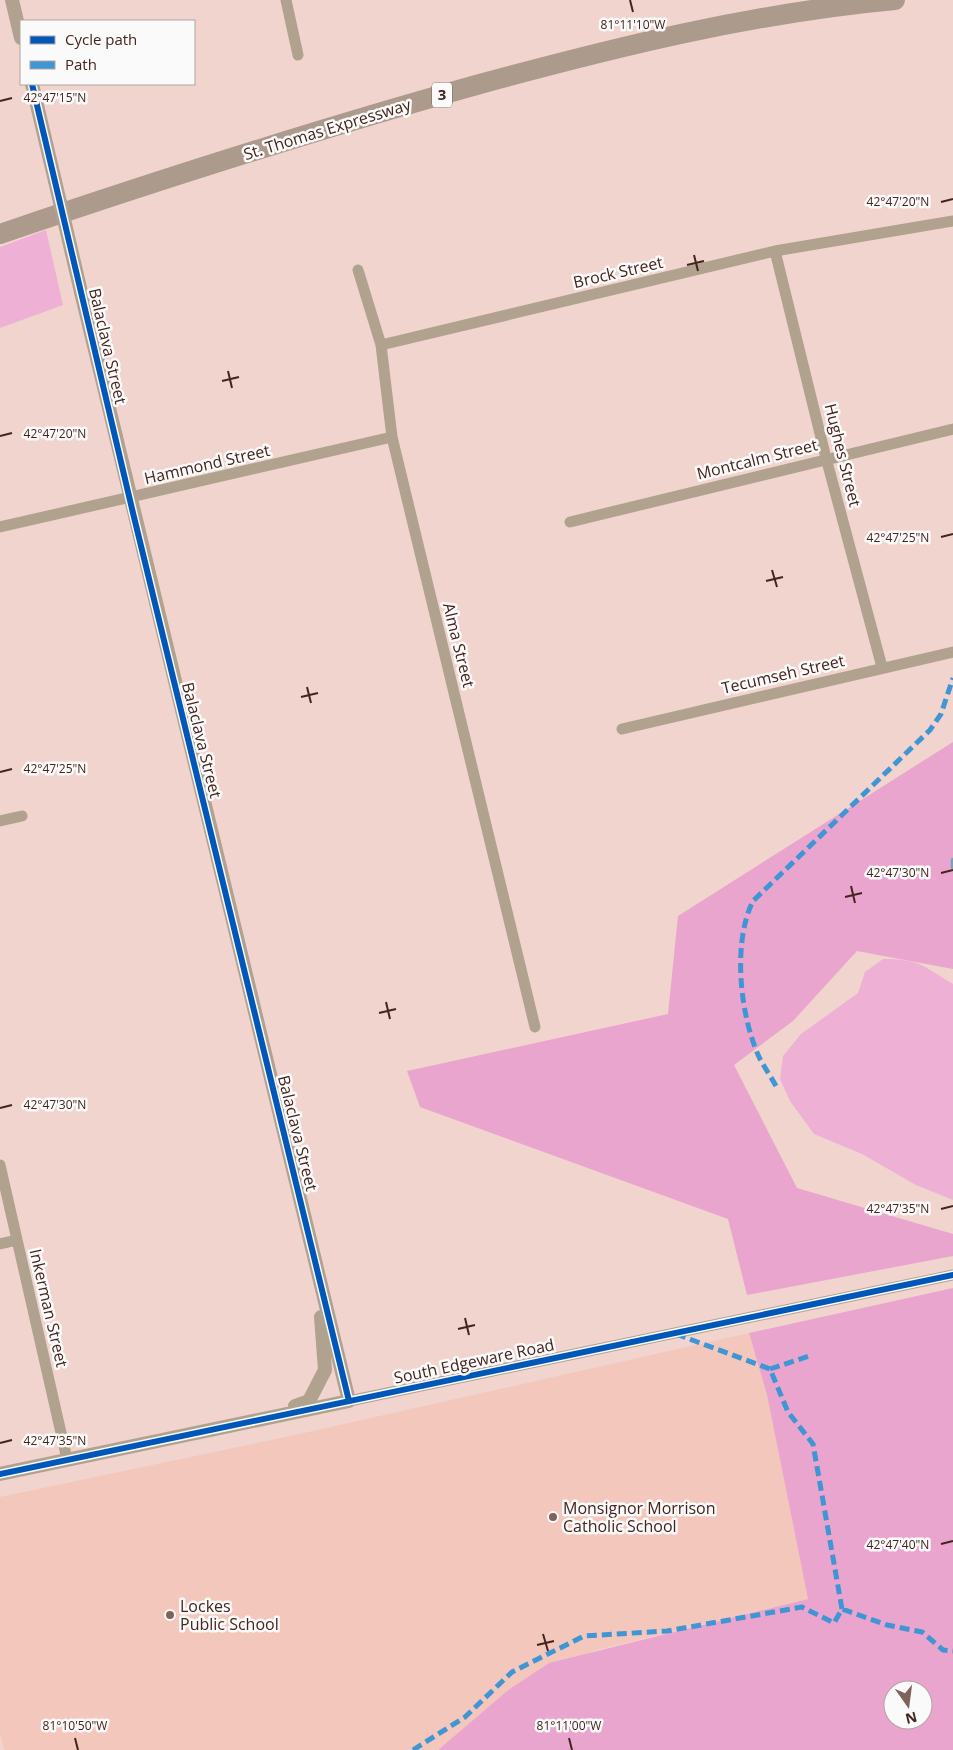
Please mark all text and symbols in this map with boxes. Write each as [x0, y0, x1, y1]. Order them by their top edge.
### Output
text: 81°11'10"W [601, 16, 665, 33]
legend [20, 20, 195, 85]
text: Cycle path [65, 29, 137, 49]
text: Path [65, 54, 97, 74]
road number: 3 [432, 82, 452, 108]
text: 42°47'15"N [24, 89, 86, 106]
street label: St. Thomas Expressway [241, 93, 414, 165]
text: 42°47'20"N [867, 193, 929, 210]
street label: Brock Street [571, 251, 665, 293]
street label: Balaclava Street [84, 286, 132, 406]
street label: Hughes Street [820, 401, 867, 509]
text: 42°47'20"N [24, 425, 86, 442]
street label: Montcalm Street [694, 433, 820, 485]
street label: Hammond Street [142, 439, 272, 489]
text: 42°47'25"N [867, 529, 929, 546]
street label: Alma Street [438, 600, 480, 690]
street label: Tecumseh Street [719, 649, 847, 699]
street label: Balaclava Street [177, 680, 227, 800]
text: 42°47'25"N [24, 760, 86, 777]
text: 42°47'30"N [867, 864, 929, 881]
street label: Balaclava Street [273, 1073, 323, 1193]
text: 42°47'30"N [24, 1096, 86, 1113]
text: 42°47'35"N [867, 1200, 929, 1217]
street label: Inkerman Street [25, 1247, 73, 1369]
street label: South Edgeware Road [392, 1333, 556, 1389]
text: 42°47'35"N [24, 1432, 86, 1449]
place label: Monsignor Morrison Catholic School [563, 1497, 716, 1537]
marker: Monsignor Morrison Catholic School [547, 1511, 559, 1523]
text: 42°47'40"N [867, 1536, 929, 1553]
place label: Lockes Public School [180, 1595, 279, 1635]
marker: Lockes Public School [164, 1609, 176, 1621]
north arrow [883, 1680, 933, 1730]
text: N [903, 1708, 919, 1729]
text: 81°10'50"W [43, 1717, 107, 1734]
text: 81°11'00"W [537, 1717, 601, 1734]

